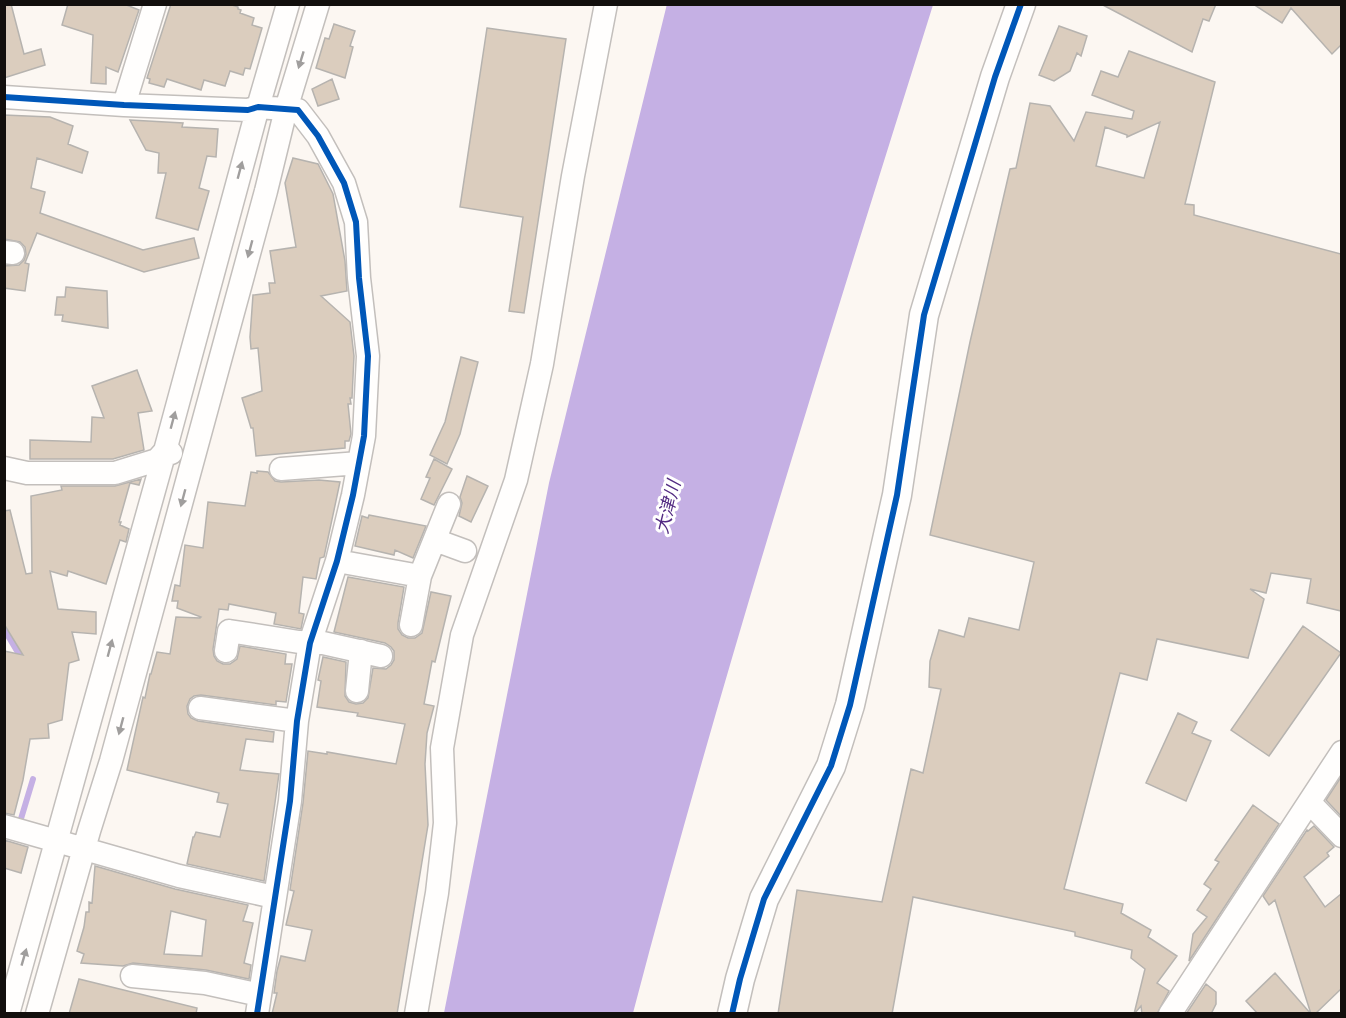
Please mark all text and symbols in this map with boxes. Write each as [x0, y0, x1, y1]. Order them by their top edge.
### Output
one-way arrow [295, 51, 305, 69]
one-way arrow [236, 161, 245, 179]
one-way arrow [245, 240, 255, 258]
one-way arrow [169, 410, 179, 429]
water label: 大津川 [652, 476, 686, 536]
one-way arrow [178, 489, 187, 507]
one-way arrow [106, 639, 115, 657]
one-way arrow [115, 717, 125, 736]
one-way arrow [20, 948, 29, 966]

